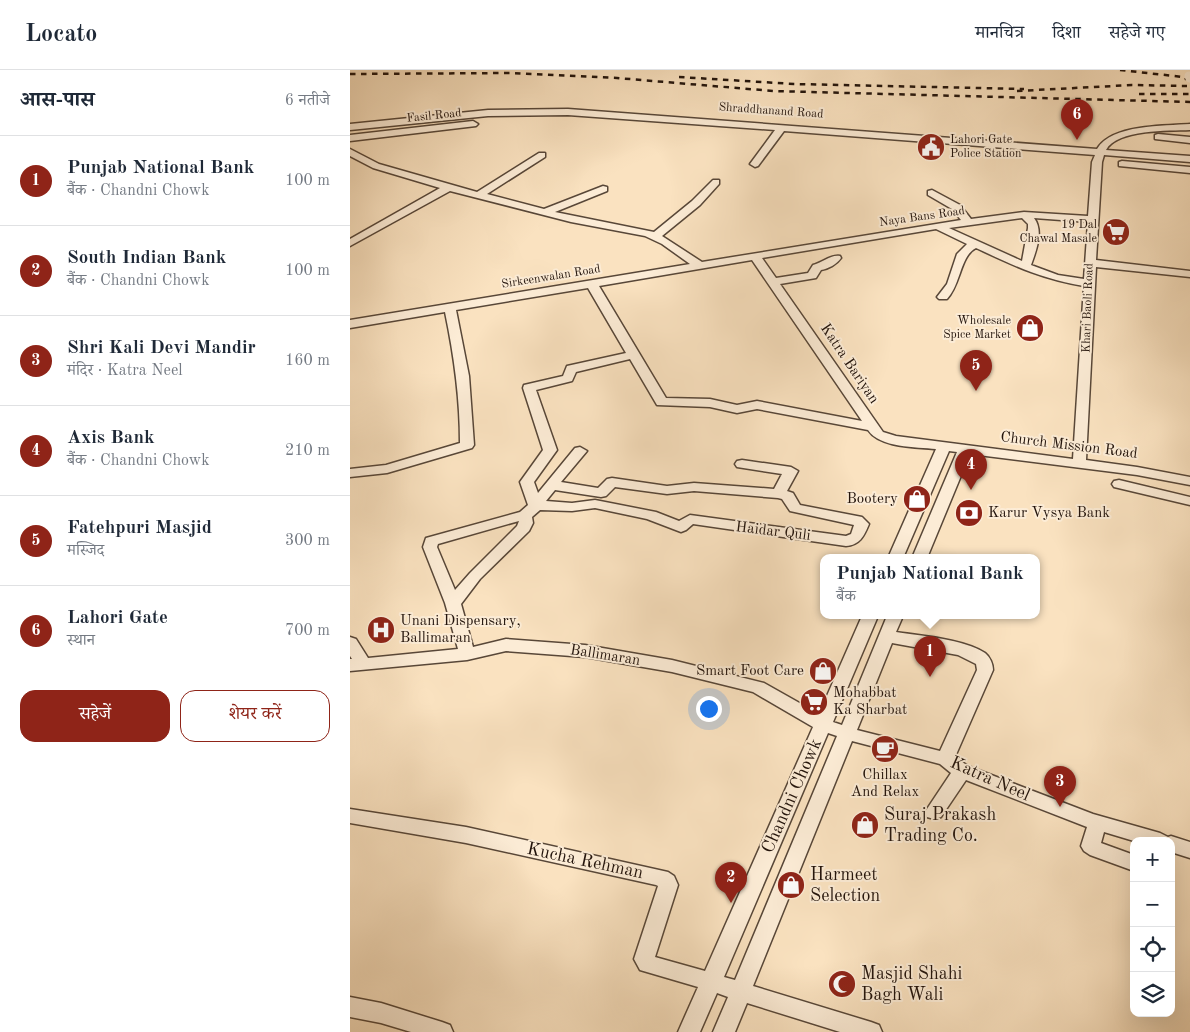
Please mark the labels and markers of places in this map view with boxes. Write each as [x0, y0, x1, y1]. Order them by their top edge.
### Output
pin: 6 [1061, 99, 1093, 140]
public building icon: Lahori Gate Police Station [916, 132, 946, 162]
place label: Lahori Gate Police Station [950, 134, 1022, 160]
supermarket icon: 19 Dal Chawal Masale [1101, 217, 1131, 247]
place label: 19 Dal Chawal Masale [1019, 219, 1097, 245]
shop icon: Wholesale Spice Market [1015, 313, 1045, 343]
place label: Wholesale Spice Market [943, 315, 1011, 341]
pin: 5 [960, 350, 992, 391]
pin: 4 [955, 449, 987, 490]
shop icon: Bootery [902, 484, 932, 514]
place label: Bootery [847, 492, 898, 507]
bank icon: Karur Vysya Bank [954, 498, 984, 528]
place label: Karur Vysya Bank [988, 506, 1110, 521]
place label: Unani Dispensary, Ballimaran [400, 614, 521, 646]
hospital icon: Unani Dispensary, Ballimaran [366, 615, 396, 645]
pin: 1 [914, 636, 946, 677]
shop icon: Smart Foot Care [808, 656, 838, 686]
place label: Smart Foot Care [696, 664, 804, 679]
place label: Mohabbat Ka Sharbat [833, 686, 907, 718]
supermarket icon: Mohabbat Ka Sharbat [799, 687, 829, 717]
cafe icon: Chillax And Relax [870, 734, 900, 764]
pin: 3 [1044, 766, 1076, 807]
place label: Chillax And Relax [851, 768, 919, 800]
place label: Suraj Prakash Trading Co. [884, 806, 996, 845]
shop icon: Suraj Prakash Trading Co. [850, 810, 880, 840]
pin: 2 [715, 862, 747, 903]
place label: Harmeet Selection [810, 866, 881, 905]
shop icon: Harmeet Selection [776, 870, 806, 900]
place label: Masjid Shahi Bagh Wali [861, 965, 962, 1004]
mosque icon: Masjid Shahi Bagh Wali [827, 969, 857, 999]

